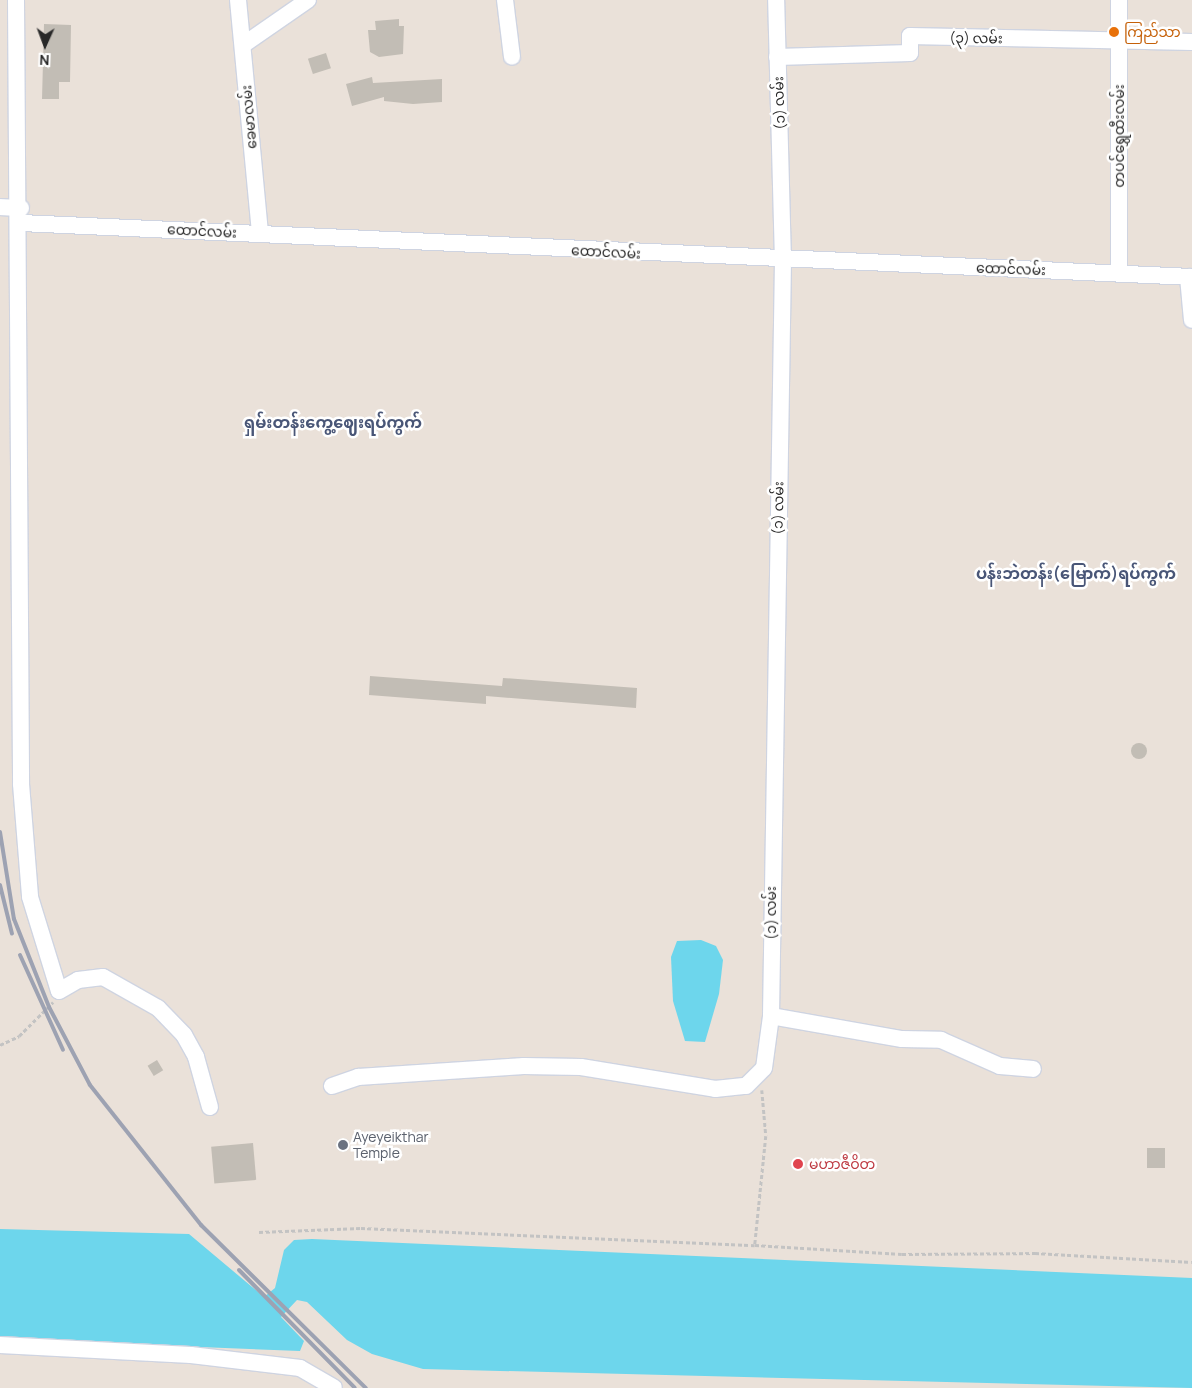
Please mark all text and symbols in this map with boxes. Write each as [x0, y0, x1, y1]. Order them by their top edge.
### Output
north arrow [20, 20, 70, 70]
place label: ကြည်သာ [1124, 24, 1181, 40]
marker: ကြည်သာ [1108, 26, 1120, 38]
street label: (၃) လမ်း [949, 29, 1003, 47]
text: N [39, 51, 50, 70]
street label: (၁) လမ်း [770, 76, 788, 130]
street label: ခေမာလမ်း [238, 84, 260, 150]
street label: တပင်ရွှေထီးလမ်း [1111, 84, 1127, 188]
street label: ထောင်လမ်း [167, 221, 237, 241]
street label: ထောင်လမ်း [571, 242, 641, 262]
street label: ထောင်လမ်း [976, 259, 1046, 279]
district label: ရှမ်းတန်းကွေ့ဈေးရပ်ကွက် [244, 412, 422, 432]
street label: (၁) လမ်း [769, 481, 787, 535]
district label: ပန်းဘဲတန်း(မြောက်)ရပ်ကွက် [976, 563, 1176, 583]
street label: (၁) လမ်း [763, 886, 779, 940]
place label: Ayeyeikthar Temple [353, 1129, 429, 1162]
marker: Ayeyeikthar Temple [337, 1139, 349, 1151]
place label: မဟာဇီဝိတ [809, 1156, 875, 1172]
marker: မဟာဇီဝိတ [791, 1157, 805, 1171]

